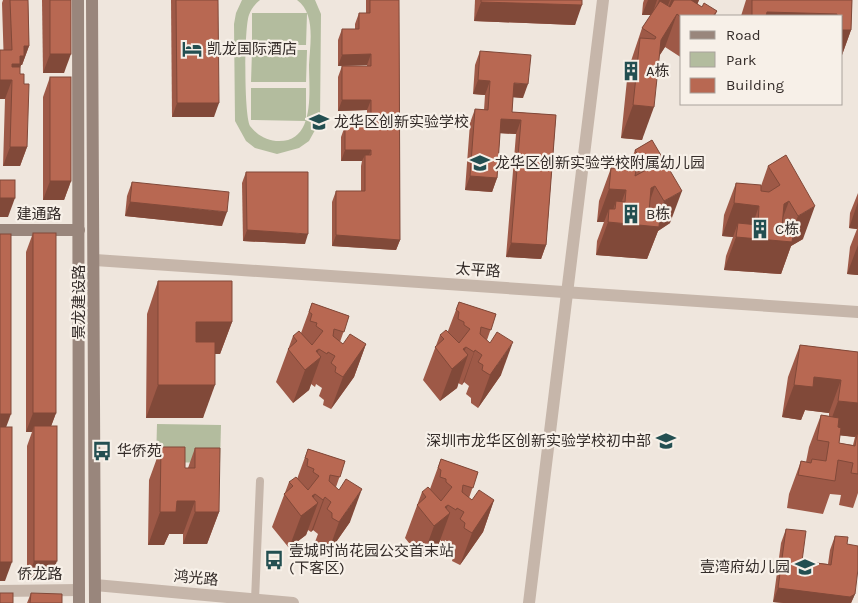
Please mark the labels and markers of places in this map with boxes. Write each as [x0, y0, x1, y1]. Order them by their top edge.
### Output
hotel icon: 凯龙国际酒店 [181, 38, 203, 60]
place label: 凯龙国际酒店 [207, 40, 297, 58]
building icon: A栋 [620, 60, 642, 82]
place label: A栋 [646, 62, 670, 80]
school or university icon: 龙华区创新实验学校 [308, 111, 330, 133]
place label: 龙华区创新实验学校 [334, 113, 469, 131]
school or university icon: 龙华区创新实验学校附属幼儿园 [469, 152, 491, 174]
place label: 龙华区创新实验学校附属幼儿园 [495, 154, 705, 172]
building icon: B栋 [620, 203, 642, 225]
place label: B栋 [646, 205, 670, 223]
building icon: C栋 [749, 218, 771, 240]
place label: C栋 [775, 220, 799, 238]
school or university icon: 深圳市龙华区创新实验学校初中部 [655, 430, 677, 452]
place label: 深圳市龙华区创新实验学校初中部 [426, 432, 651, 450]
bus stop icon: 华侨苑 [91, 440, 113, 462]
place label: 华侨苑 [117, 442, 162, 460]
place label: 壹城时尚花园公交首末站 (下客区) [289, 542, 454, 577]
bus stop icon: 壹城时尚花园公交首末站 (下客区) [263, 549, 285, 571]
school or university icon: 壹湾府幼儿园 [794, 556, 816, 578]
place label: 壹湾府幼儿园 [700, 558, 790, 576]

